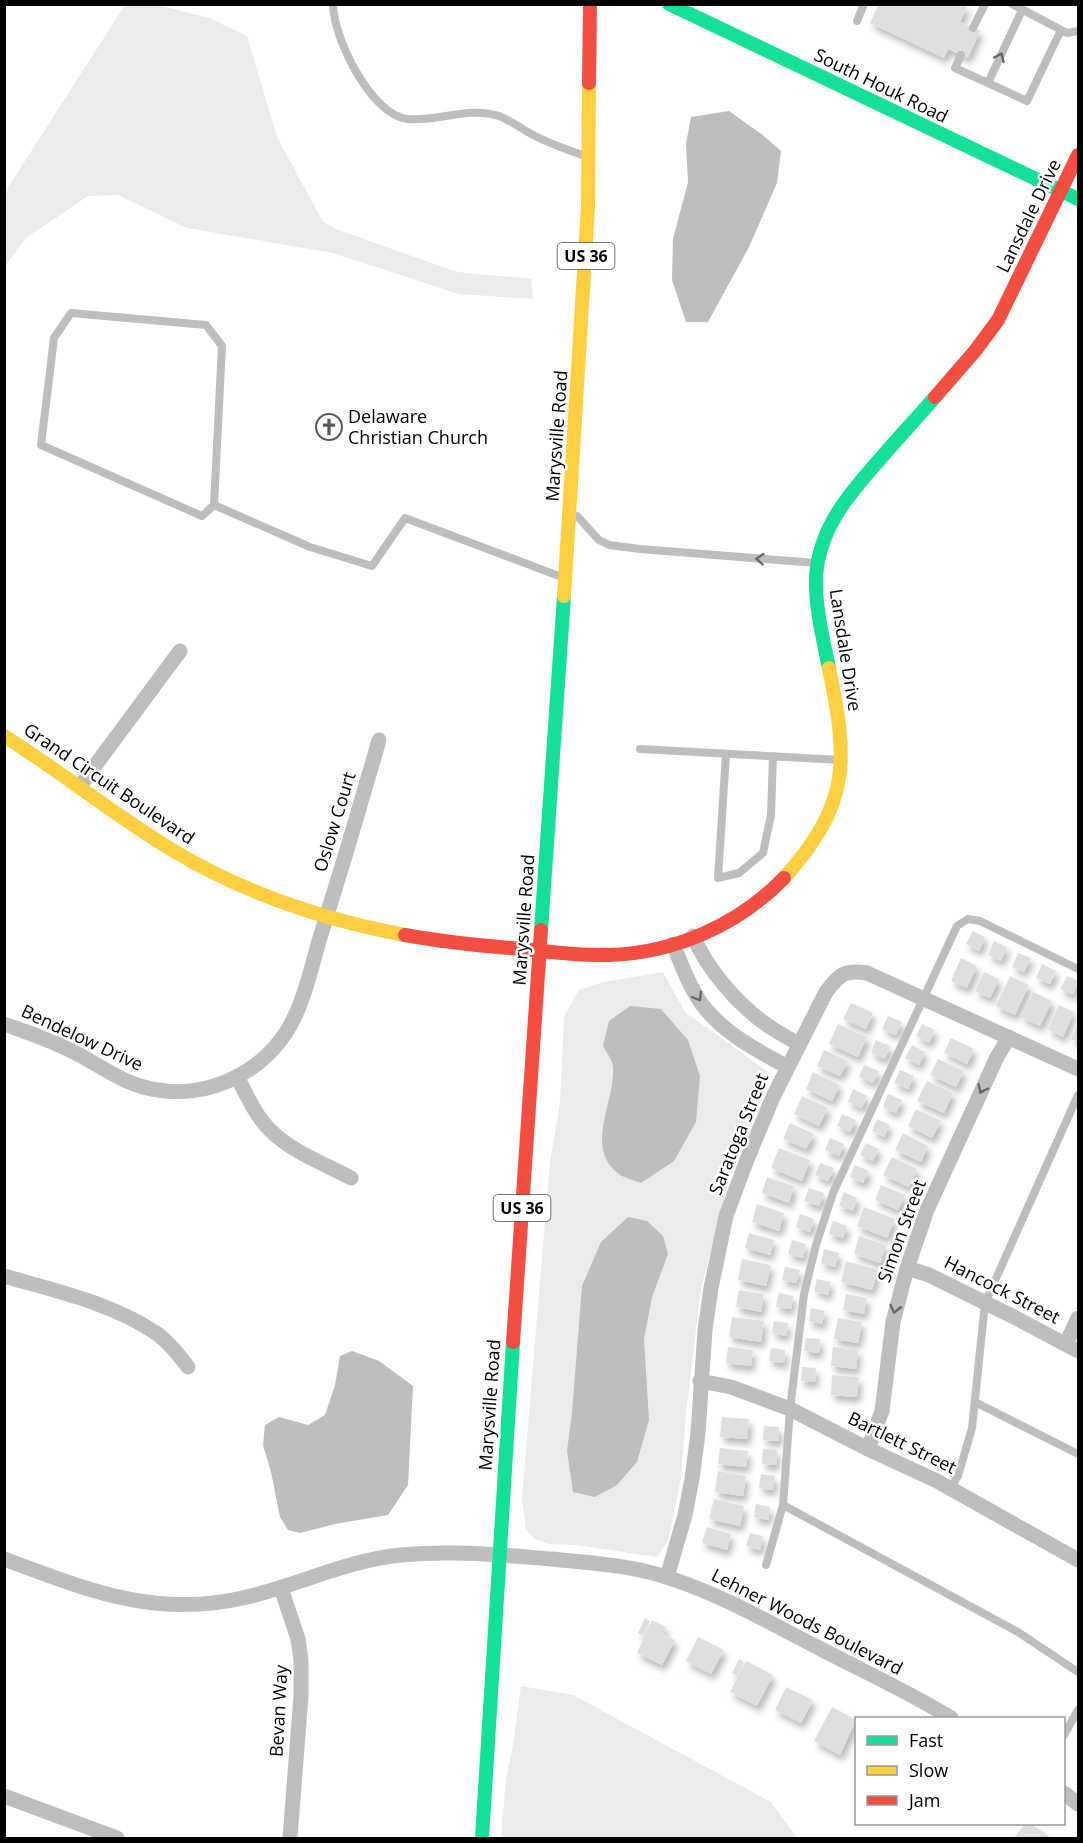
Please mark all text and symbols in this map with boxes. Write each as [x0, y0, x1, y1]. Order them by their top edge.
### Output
street label: South Houk Road [811, 42, 952, 128]
one-way arrow [993, 53, 1005, 64]
street label: Lansdale Drive [990, 155, 1066, 276]
road number: US 36 [558, 243, 614, 269]
street label: Marysville Road [539, 369, 573, 502]
place label: Delaware Christian Church [348, 404, 488, 449]
church icon: Delaware Christian Church [314, 412, 344, 442]
one-way arrow [755, 552, 764, 565]
street label: Lansdale Drive [824, 587, 867, 713]
street label: Grand Circuit Boulevard [19, 717, 200, 849]
street label: Oslow Court [307, 769, 361, 875]
street label: Marysville Road [506, 853, 540, 986]
one-way arrow [690, 991, 702, 1001]
street label: Bendelow Drive [18, 998, 147, 1076]
street label: Saratoga Street [703, 1069, 773, 1198]
one-way arrow [977, 1083, 989, 1094]
street label: Simon Street [871, 1176, 931, 1285]
road number: US 36 [494, 1195, 550, 1221]
street label: Hancock Street [941, 1250, 1064, 1329]
one-way arrow [890, 1304, 903, 1314]
street label: Marysville Road [472, 1338, 506, 1471]
street label: Bartlett Street [844, 1405, 961, 1479]
street label: Lehner Woods Boulevard [708, 1562, 907, 1680]
street label: Bevan Way [264, 1663, 292, 1758]
legend [855, 1717, 1065, 1825]
text: Fast [909, 1728, 943, 1752]
text: Slow [909, 1758, 948, 1782]
text: Jam [907, 1788, 941, 1812]

